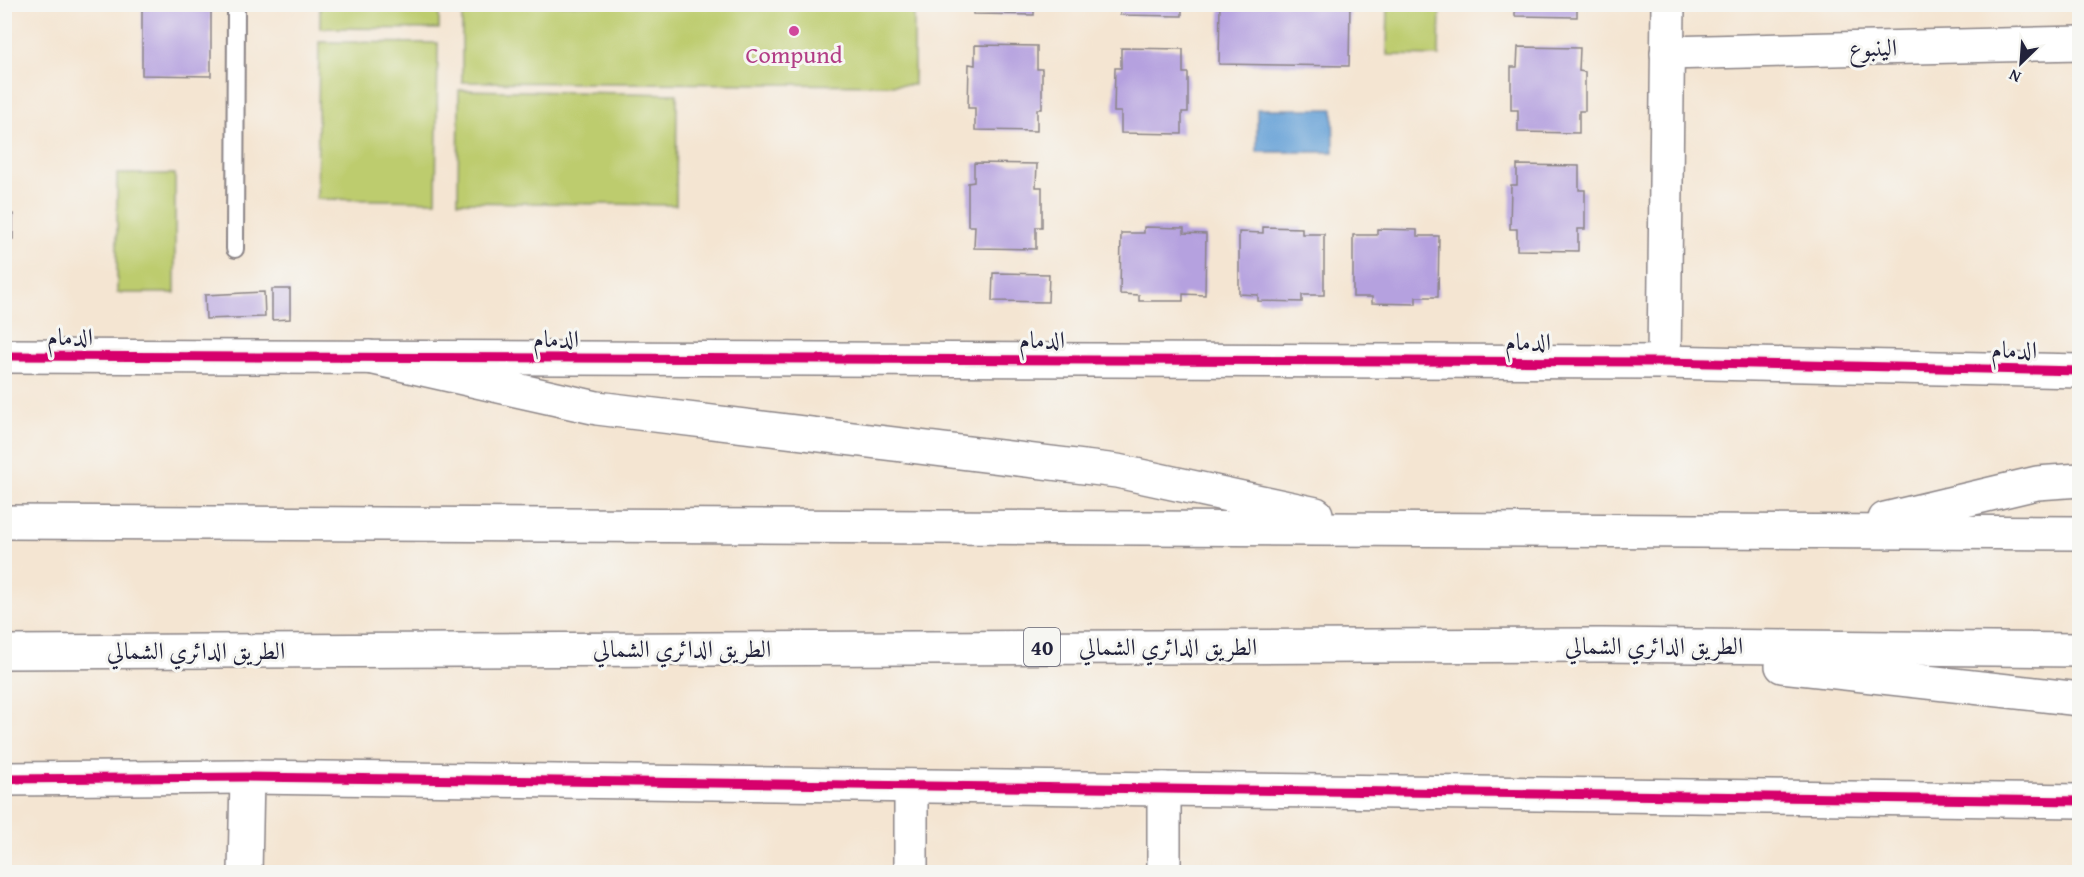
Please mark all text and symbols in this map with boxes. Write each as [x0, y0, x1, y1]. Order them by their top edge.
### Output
marker: Compund [787, 24, 801, 38]
street label: الينبوع [1849, 30, 1897, 68]
north arrow [1991, 33, 2051, 93]
place label: Compund [745, 37, 843, 72]
text: N [2004, 63, 2025, 90]
street label: الدمام [47, 319, 93, 358]
street label: الدمام [533, 321, 579, 360]
street label: الدمام [1019, 322, 1065, 361]
street label: الدمام [1505, 324, 1551, 363]
street label: الدمام [1991, 332, 2037, 371]
road number: 40 [1024, 628, 1060, 666]
street label: الطريق الدائري الشمالي [1565, 628, 1743, 665]
street label: الطريق الدائري الشمالي [1079, 629, 1257, 666]
street label: الطريق الدائري الشمالي [593, 631, 771, 668]
street label: الطريق الدائري الشمالي [107, 633, 285, 670]

